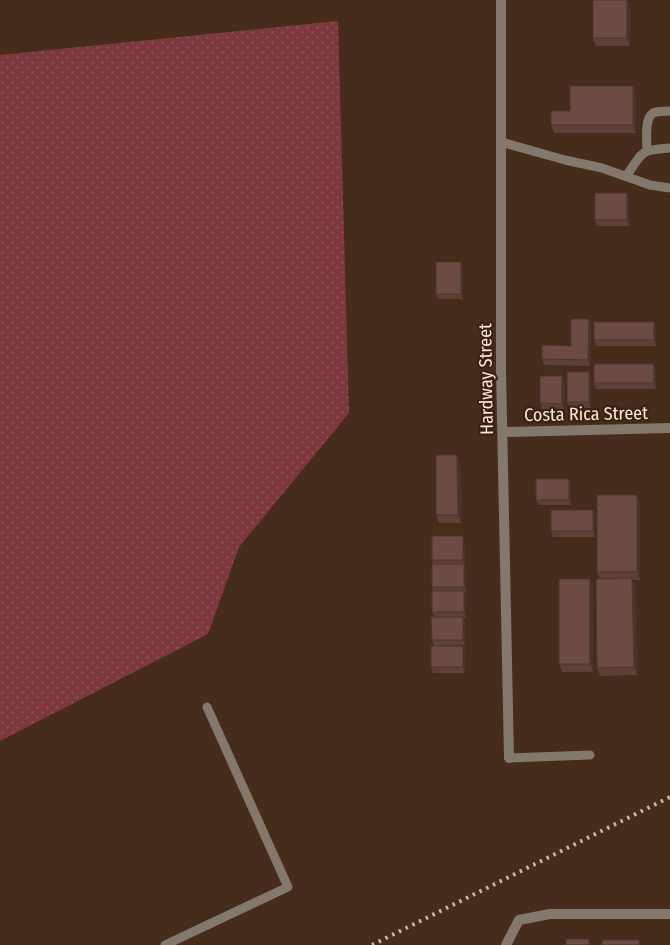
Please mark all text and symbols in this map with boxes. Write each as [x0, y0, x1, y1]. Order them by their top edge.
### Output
street label: Hardway Street [474, 323, 498, 435]
street label: Costa Rica Street [524, 402, 648, 426]

